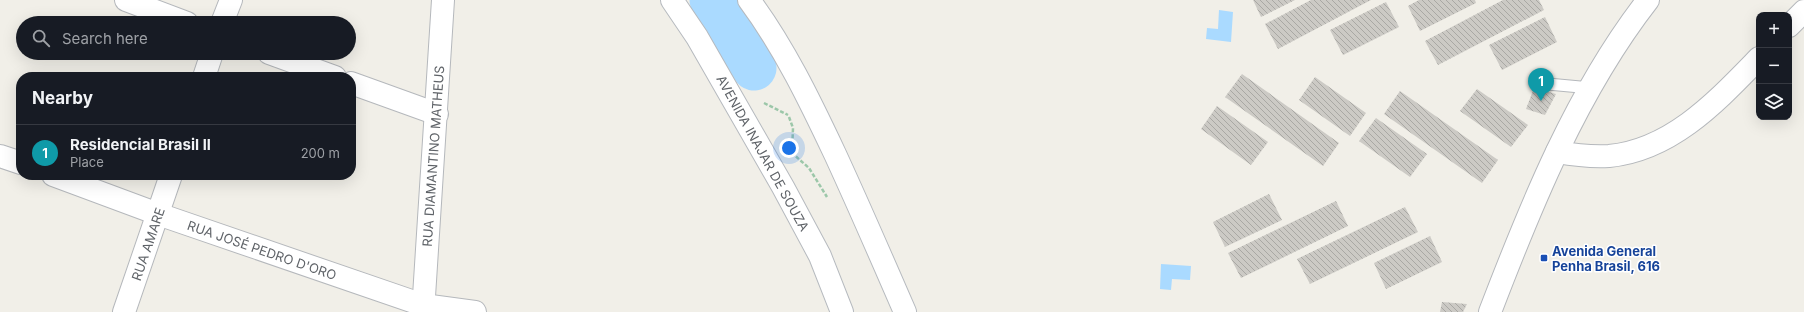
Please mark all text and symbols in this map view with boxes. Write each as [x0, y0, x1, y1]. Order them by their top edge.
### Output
map controls [1756, 12, 1792, 120]
button: + [1756, 12, 1792, 48]
search box [16, 16, 356, 60]
icon: search [30, 27, 52, 49]
text: Search here [62, 29, 148, 48]
button: − [1756, 48, 1792, 84]
street label: RUA DIAMANTINO MATHEUS [419, 65, 447, 247]
pin: 1 [1528, 68, 1554, 101]
street label: AVENIDA INAJAR DE SOUZA [713, 72, 813, 234]
button: layers [1756, 84, 1792, 120]
text: Nearby [32, 88, 93, 108]
text: Residencial Brasil ll [70, 135, 211, 154]
your location [779, 138, 799, 158]
text: 1 [42, 145, 48, 161]
text: 200 m [301, 145, 340, 161]
text: Place [70, 154, 104, 170]
street label: RUA AMARE [128, 205, 168, 283]
street label: RUA JOSÉ PEDRO D'ORO [185, 217, 339, 283]
place label: Avenida General Penha Brasil, 616 [1552, 243, 1660, 274]
marker: Avenida General Penha Brasil, 616 [1539, 253, 1549, 263]

